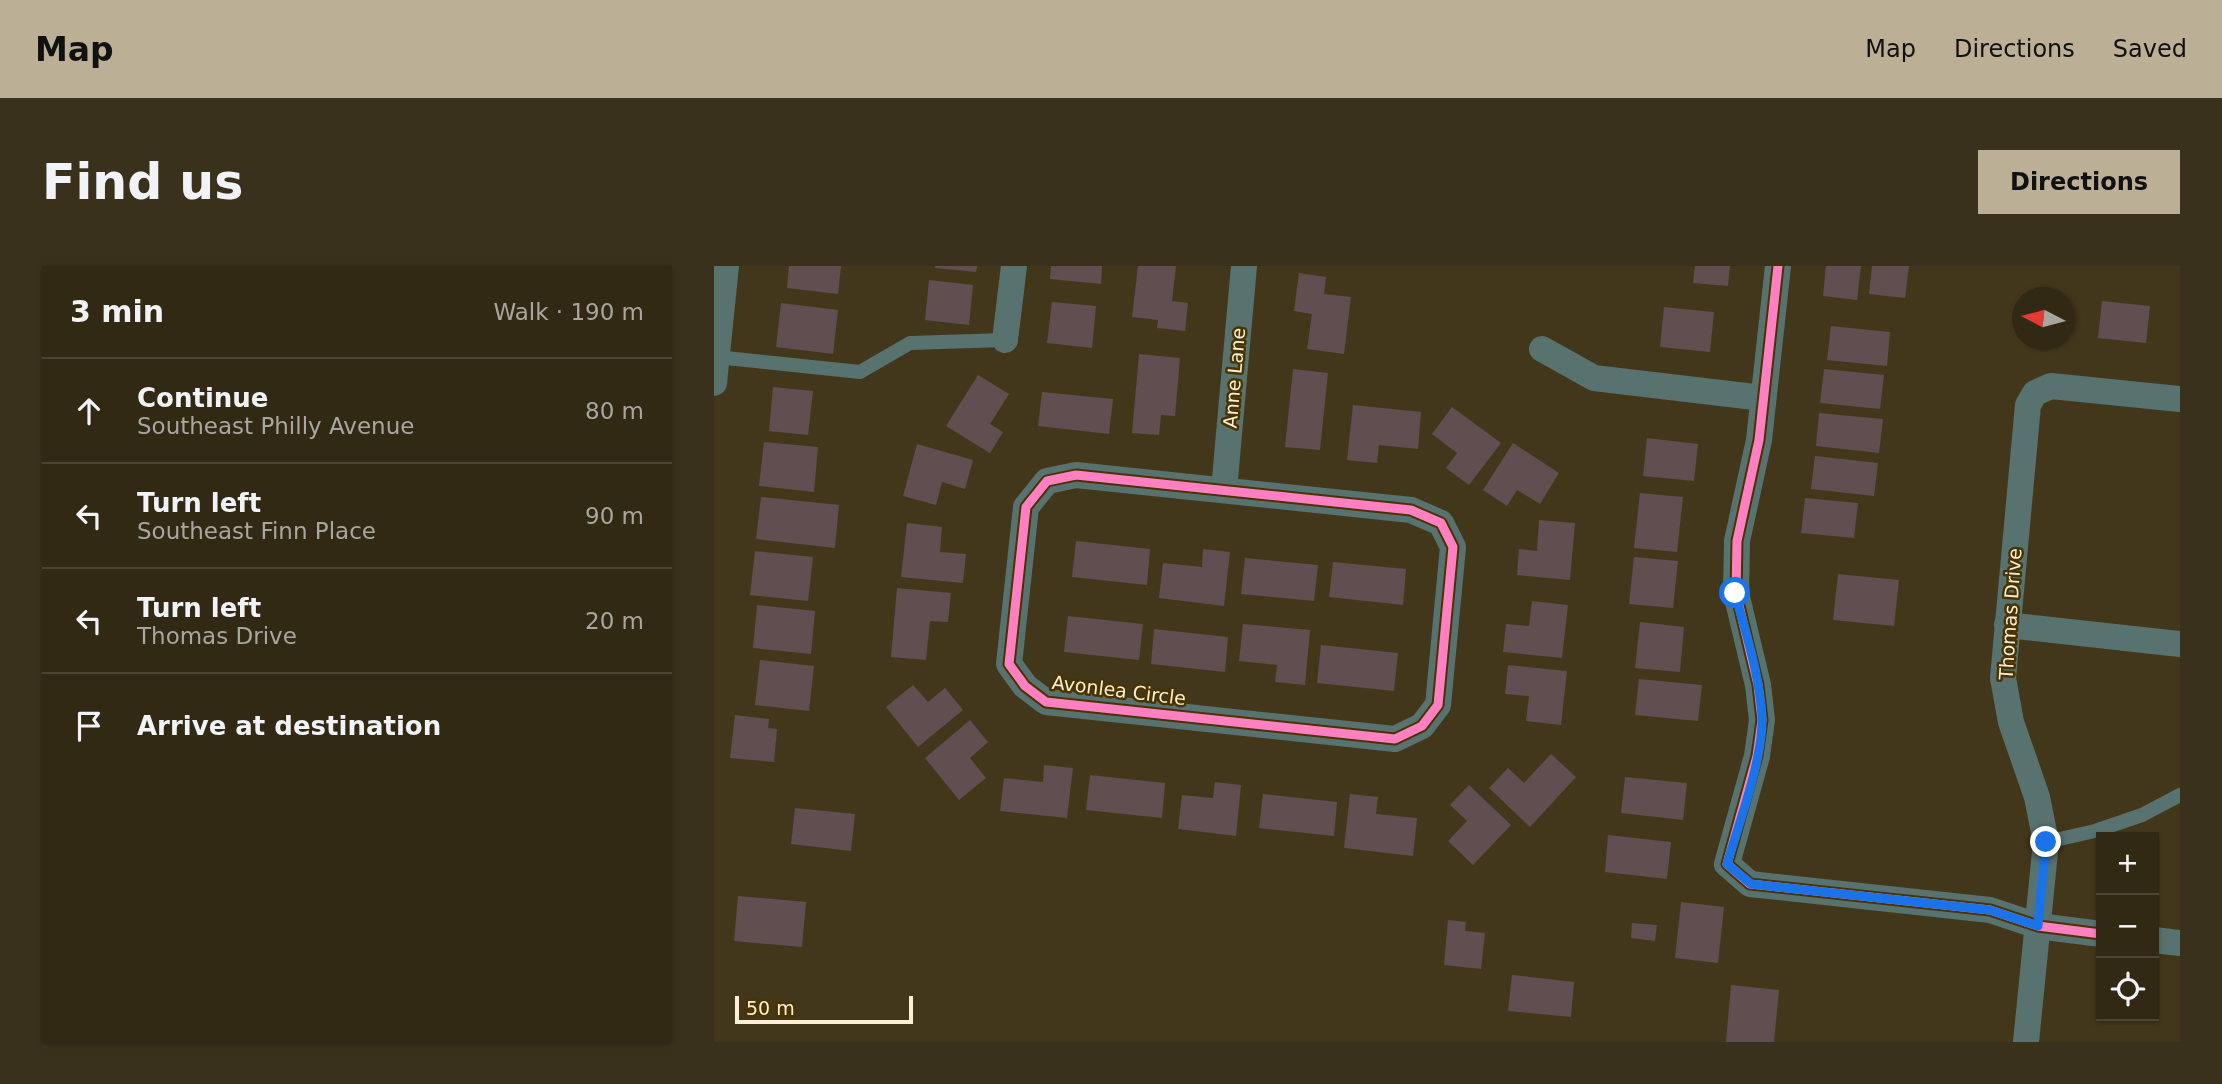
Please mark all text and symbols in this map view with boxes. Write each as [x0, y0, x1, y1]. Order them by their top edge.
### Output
text: Map [35, 30, 114, 69]
text: Map [1865, 35, 1916, 63]
text: Directions [1954, 35, 2075, 63]
text: Saved [2113, 35, 2187, 63]
button: Directions [1978, 150, 2180, 214]
text: Find us [42, 154, 243, 211]
north arrow [2012, 287, 2075, 350]
text: 3 min [70, 294, 164, 329]
text: Walk · 190 m [493, 299, 644, 325]
street label: Anne Lane [1219, 327, 1249, 429]
text: Continue [137, 383, 268, 413]
icon: ahead [70, 392, 108, 430]
text: 80 m [585, 398, 644, 424]
text: Southeast Philly Avenue [137, 413, 414, 439]
text: Turn left [137, 488, 261, 518]
icon: left [70, 497, 108, 535]
text: 90 m [585, 503, 644, 529]
text: Southeast Finn Place [137, 518, 376, 544]
street label: Thomas Drive [1994, 547, 2026, 682]
route start [1719, 577, 1750, 608]
text: Turn left [137, 593, 261, 623]
icon: left [70, 602, 108, 640]
text: 20 m [585, 608, 644, 634]
text: Thomas Drive [137, 623, 297, 649]
street label: Avonlea Circle [1051, 671, 1187, 709]
icon: arrive [70, 707, 108, 745]
text: Arrive at destination [137, 711, 441, 741]
route end [2030, 826, 2061, 857]
map controls [2096, 832, 2159, 1021]
button: + [2096, 832, 2159, 895]
button: − [2096, 895, 2159, 958]
button: locate [2096, 958, 2159, 1021]
scale bar [735, 993, 914, 1025]
text: 50 m [746, 997, 795, 1019]

